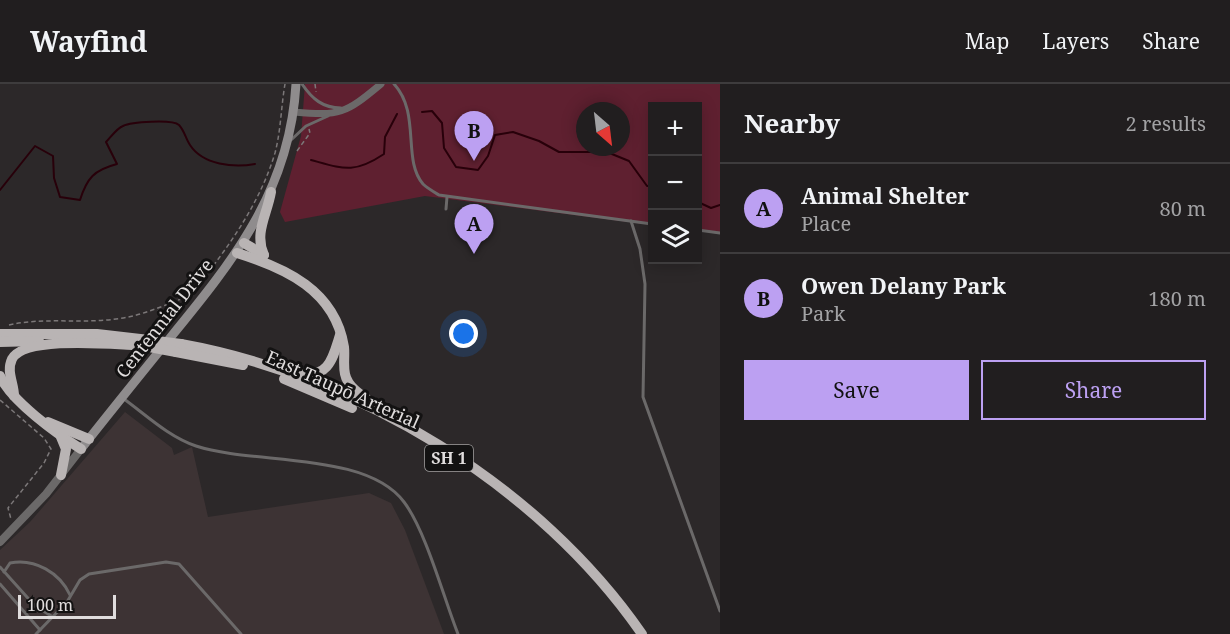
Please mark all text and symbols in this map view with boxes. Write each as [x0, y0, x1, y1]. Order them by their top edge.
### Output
text: Wayfind [30, 22, 148, 60]
text: Map [965, 27, 1009, 55]
text: Layers [1042, 27, 1109, 55]
text: Share [1142, 27, 1200, 55]
north arrow [576, 102, 630, 156]
map controls [648, 102, 702, 264]
button: + [648, 102, 702, 156]
text: Nearby [744, 105, 840, 141]
text: 2 results [1126, 110, 1206, 137]
pin: B [454, 112, 494, 161]
button: − [648, 156, 702, 210]
text: Animal Shelter [801, 180, 969, 210]
text: A [756, 195, 771, 222]
text: 80 m [1160, 195, 1206, 222]
pin: A [454, 204, 494, 254]
button: layers [648, 210, 702, 264]
text: Place [801, 210, 851, 237]
street label: Centennial Drive [110, 253, 218, 383]
text: Owen Delany Park [801, 270, 1006, 300]
text: B [757, 285, 770, 312]
text: 180 m [1148, 285, 1206, 312]
text: Park [801, 300, 845, 327]
your location [449, 319, 478, 348]
street label: East Taupō Arterial [262, 344, 424, 434]
button: Save [744, 360, 969, 420]
button: Share [981, 360, 1206, 420]
road number: SH 1 [425, 445, 473, 471]
scale bar [18, 592, 116, 620]
text: 100 m [27, 594, 73, 616]

